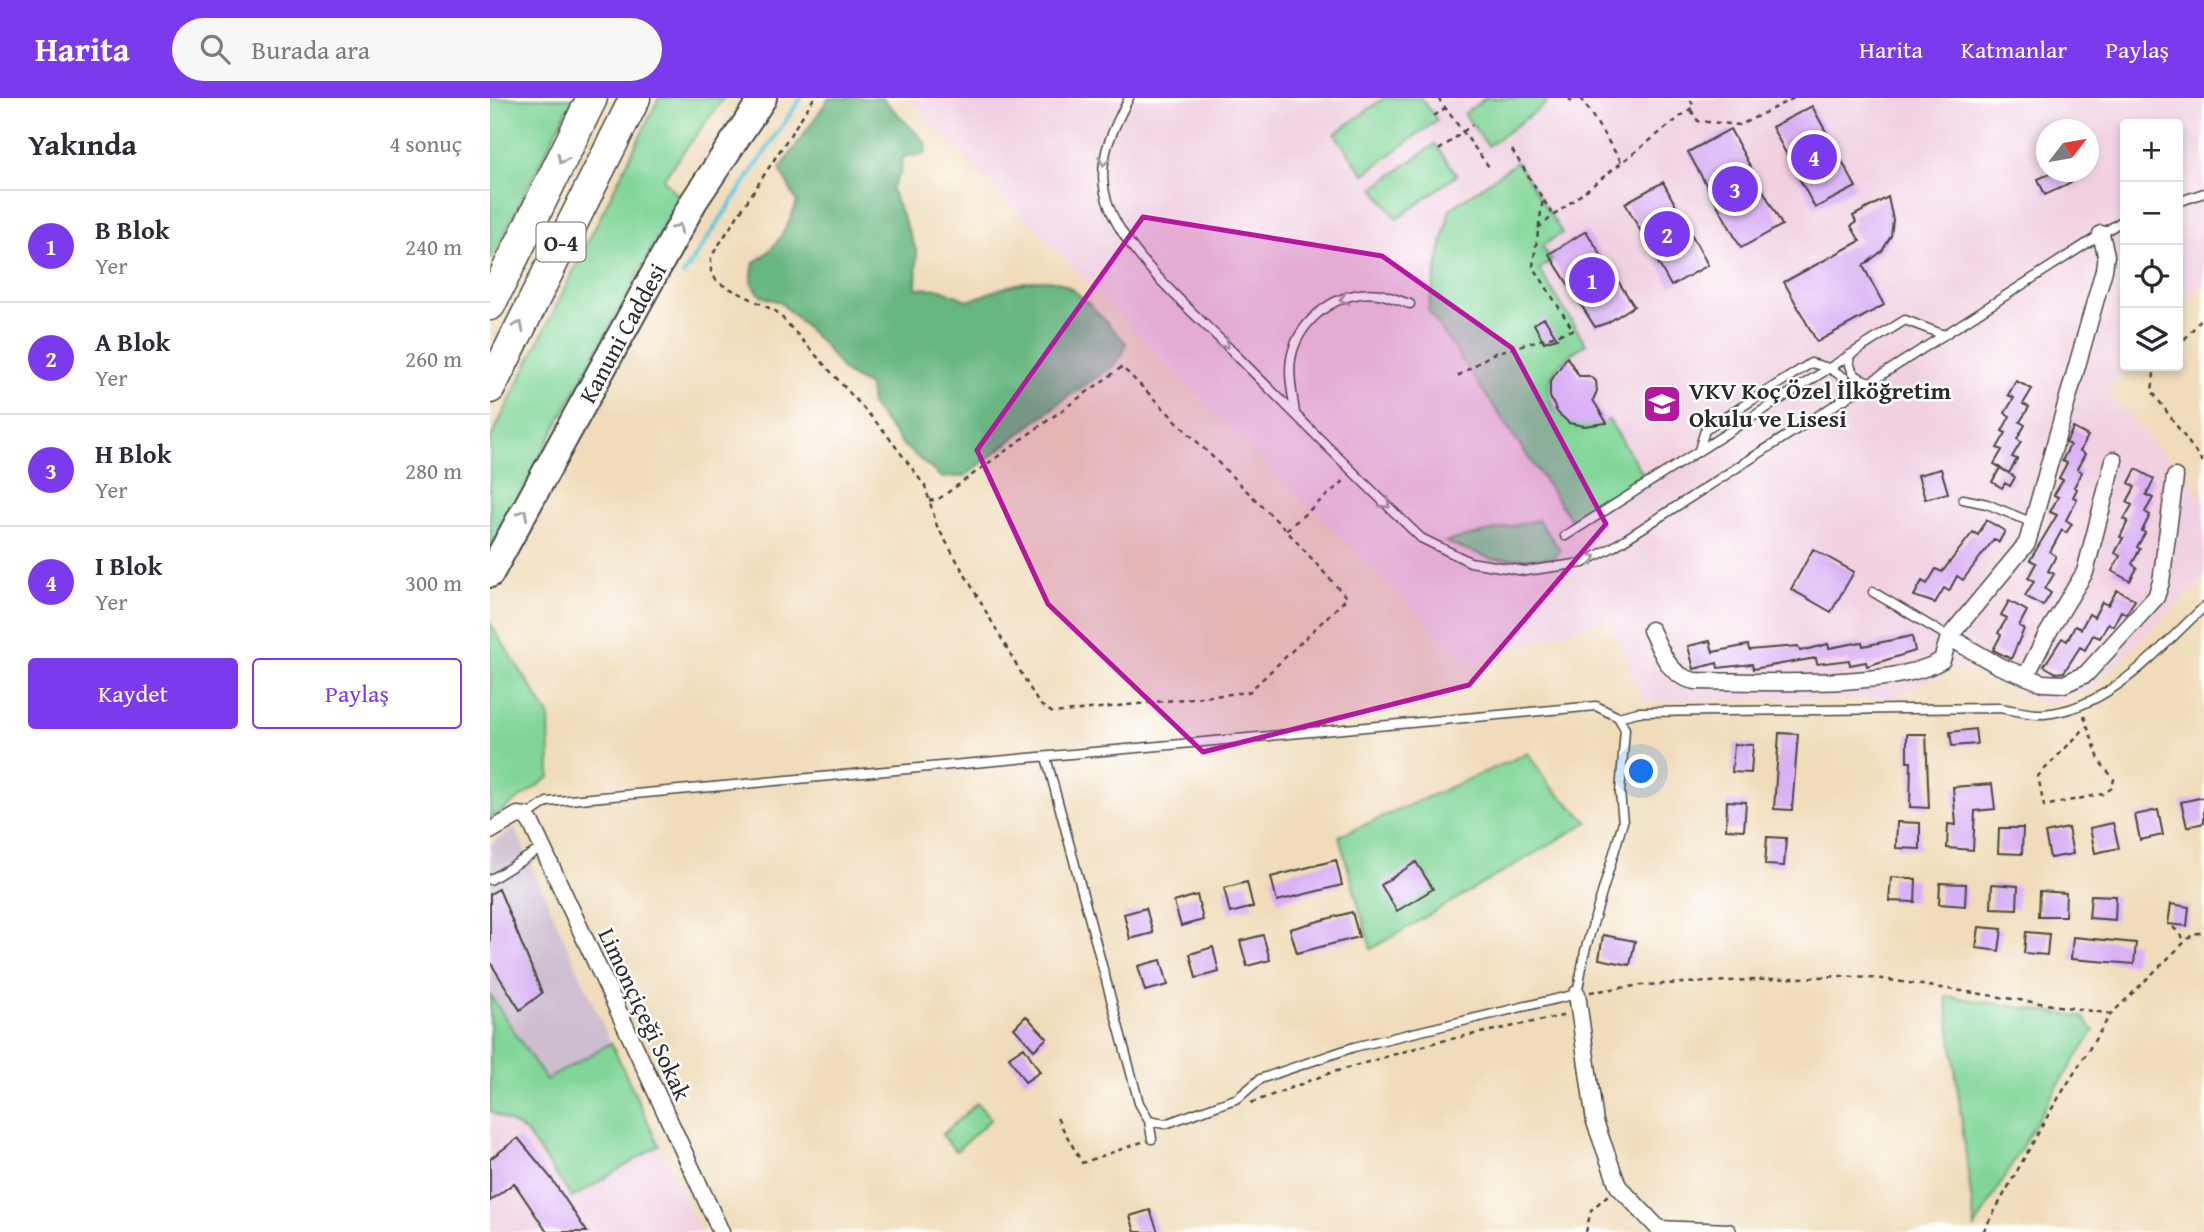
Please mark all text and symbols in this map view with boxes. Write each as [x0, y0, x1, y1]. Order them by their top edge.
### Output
search box [172, 18, 662, 81]
text: Harita [35, 25, 130, 73]
icon: search [196, 30, 234, 68]
text: Burada ara [252, 30, 370, 69]
text: Harita [1859, 32, 1923, 67]
text: Katmanlar [1961, 32, 2067, 67]
text: Paylaş [2105, 32, 2169, 67]
north arrow [2036, 119, 2099, 182]
map controls [2120, 119, 2183, 371]
button: + [2120, 119, 2183, 182]
text: Yakında [28, 122, 137, 166]
text: 4 sonuç [389, 127, 462, 160]
pin: 4 [1791, 131, 1837, 183]
one-way arrow [556, 152, 570, 164]
one-way arrow [1097, 155, 1112, 166]
pin: 3 [1712, 163, 1758, 215]
button: − [2120, 182, 2183, 245]
pin: 2 [1644, 208, 1690, 260]
text: B Blok [95, 210, 170, 249]
road number: O-4 [536, 223, 586, 262]
one-way arrow [670, 223, 683, 235]
text: 1 [45, 230, 57, 263]
text: 240 m [405, 230, 462, 263]
button: locate [2120, 245, 2183, 308]
text: Yer [95, 249, 128, 282]
pin: 1 [1569, 254, 1615, 306]
street label: Kanuni Caddesi [569, 256, 675, 409]
one-way arrow [1338, 291, 1351, 305]
button: layers [2120, 308, 2183, 371]
one-way arrow [510, 321, 524, 333]
text: A Blok [95, 322, 170, 361]
one-way arrow [1217, 335, 1230, 348]
text: 2 [45, 342, 57, 375]
text: 260 m [405, 342, 462, 375]
text: Yer [95, 361, 128, 394]
place label: VKV Koç Özel İlköğretim Okulu ve Lisesi [1689, 373, 1952, 436]
school or university icon: VKV Koç Özel İlköğretim Okulu ve Lisesi [1641, 383, 1683, 425]
text: H Blok [95, 434, 172, 473]
text: 3 [45, 454, 57, 487]
text: 280 m [405, 454, 462, 487]
text: Yer [95, 473, 128, 506]
one-way arrow [1378, 496, 1390, 508]
one-way arrow [515, 509, 528, 521]
text: I Blok [95, 546, 162, 585]
one-way arrow [1585, 552, 1597, 566]
text: 4 [45, 566, 57, 599]
text: 300 m [405, 566, 462, 599]
text: Yer [95, 585, 128, 618]
button: Kaydet [28, 658, 238, 729]
button: Paylaş [252, 658, 462, 729]
your location [1624, 754, 1658, 788]
street label: Limonçiçeği Sokak [590, 922, 701, 1107]

